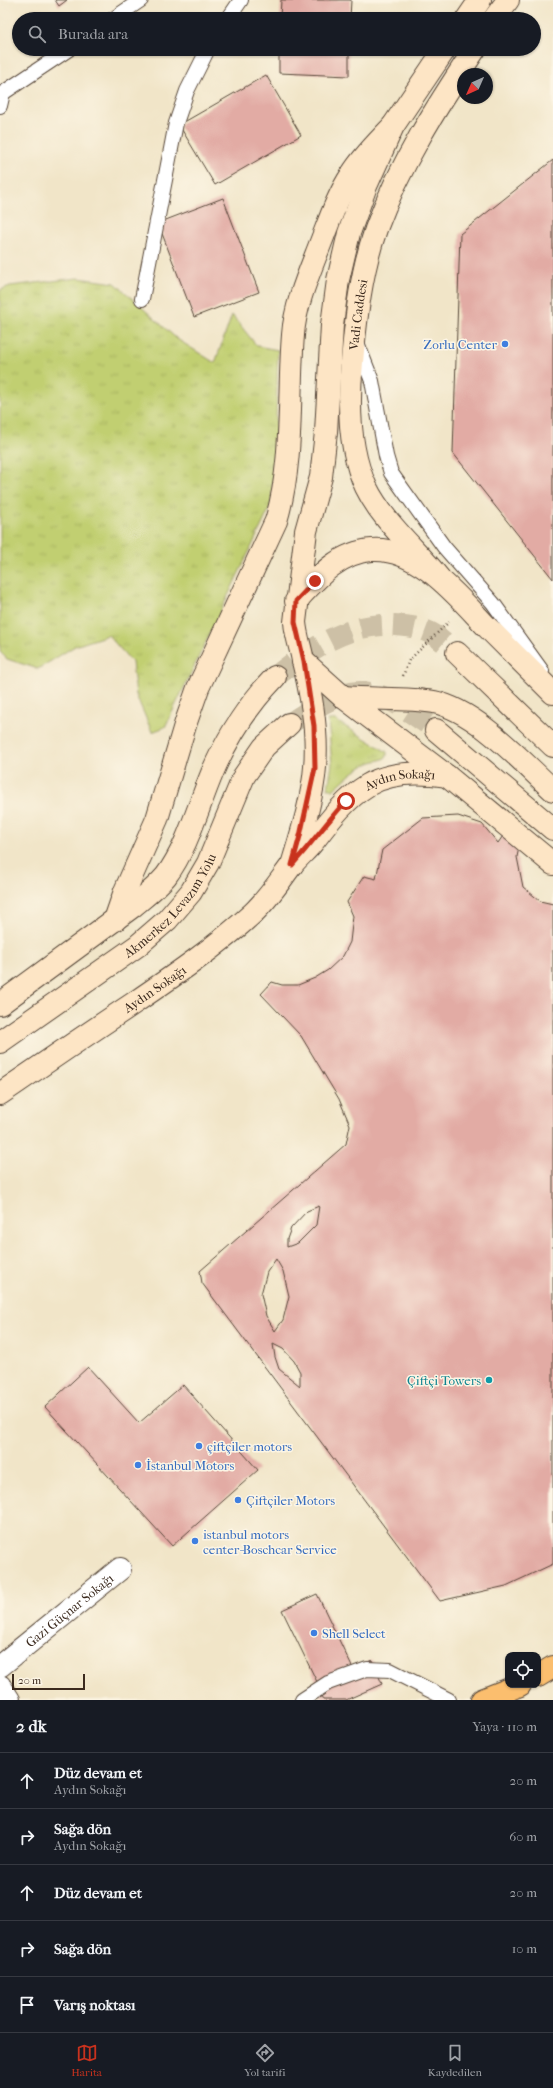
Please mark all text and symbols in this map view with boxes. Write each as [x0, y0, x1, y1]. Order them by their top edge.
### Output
search box [12, 12, 541, 56]
icon: search [26, 23, 48, 45]
text: Burada ara [58, 25, 128, 43]
north arrow [457, 68, 493, 104]
street label: Vadi Caddesi [346, 278, 371, 352]
place label: Zorlu Center [423, 337, 497, 352]
marker: Zorlu Center [500, 339, 510, 349]
route end [306, 572, 324, 590]
street label: Aydın Sokağı [361, 766, 436, 794]
route start [337, 792, 355, 810]
street label: Akmerkez Levazım Yolu [120, 851, 219, 961]
street label: Aydın Sokağı [120, 962, 189, 1016]
place label: Çiftçi Towers [407, 1373, 481, 1389]
marker: Çiftçi Towers [484, 1375, 494, 1385]
place label: çiftçiler motors [207, 1439, 292, 1455]
marker: çiftçiler motors [194, 1441, 204, 1451]
place label: İstanbul Motors [146, 1458, 234, 1473]
marker: İstanbul Motors [133, 1460, 143, 1470]
place label: Çiftçiler Motors [246, 1493, 335, 1509]
marker: Çiftçiler Motors [233, 1495, 243, 1505]
place label: istanbul motors center-Boschcar Service [203, 1527, 337, 1557]
marker: istanbul motors center-Boschcar Service [190, 1536, 200, 1546]
street label: Gazi Güçnar Sokağı [23, 1570, 117, 1650]
place label: Shell Select [322, 1626, 386, 1641]
marker: Shell Select [309, 1628, 319, 1638]
map controls [505, 1652, 541, 1688]
button: locate [505, 1652, 541, 1688]
scale bar [12, 1672, 85, 1691]
text: 20 m [18, 1674, 41, 1687]
text: 2 dk [16, 1716, 46, 1736]
text: Yaya · 110 m [472, 1719, 537, 1734]
text: Düz devam et [54, 1764, 142, 1782]
icon: ahead [16, 1770, 38, 1792]
text: 20 m [510, 1773, 537, 1788]
text: Aydın Sokağı [54, 1782, 126, 1797]
text: Sağa dön [54, 1820, 111, 1838]
icon: right [16, 1826, 38, 1848]
text: 60 m [509, 1829, 537, 1844]
text: Aydın Sokağı [54, 1838, 126, 1853]
icon: ahead [16, 1882, 38, 1904]
text: Düz devam et [54, 1884, 142, 1902]
text: 20 m [510, 1885, 537, 1900]
icon: right [16, 1938, 38, 1960]
text: Sağa dön [54, 1940, 111, 1958]
text: 10 m [512, 1941, 537, 1956]
icon: arrive [16, 1994, 38, 2016]
text: Varış noktası [54, 1996, 135, 2014]
tab: Harita [71, 2042, 102, 2079]
tab: Yol tarifi [244, 2042, 285, 2079]
tab: Kaydedilen [428, 2042, 482, 2079]

